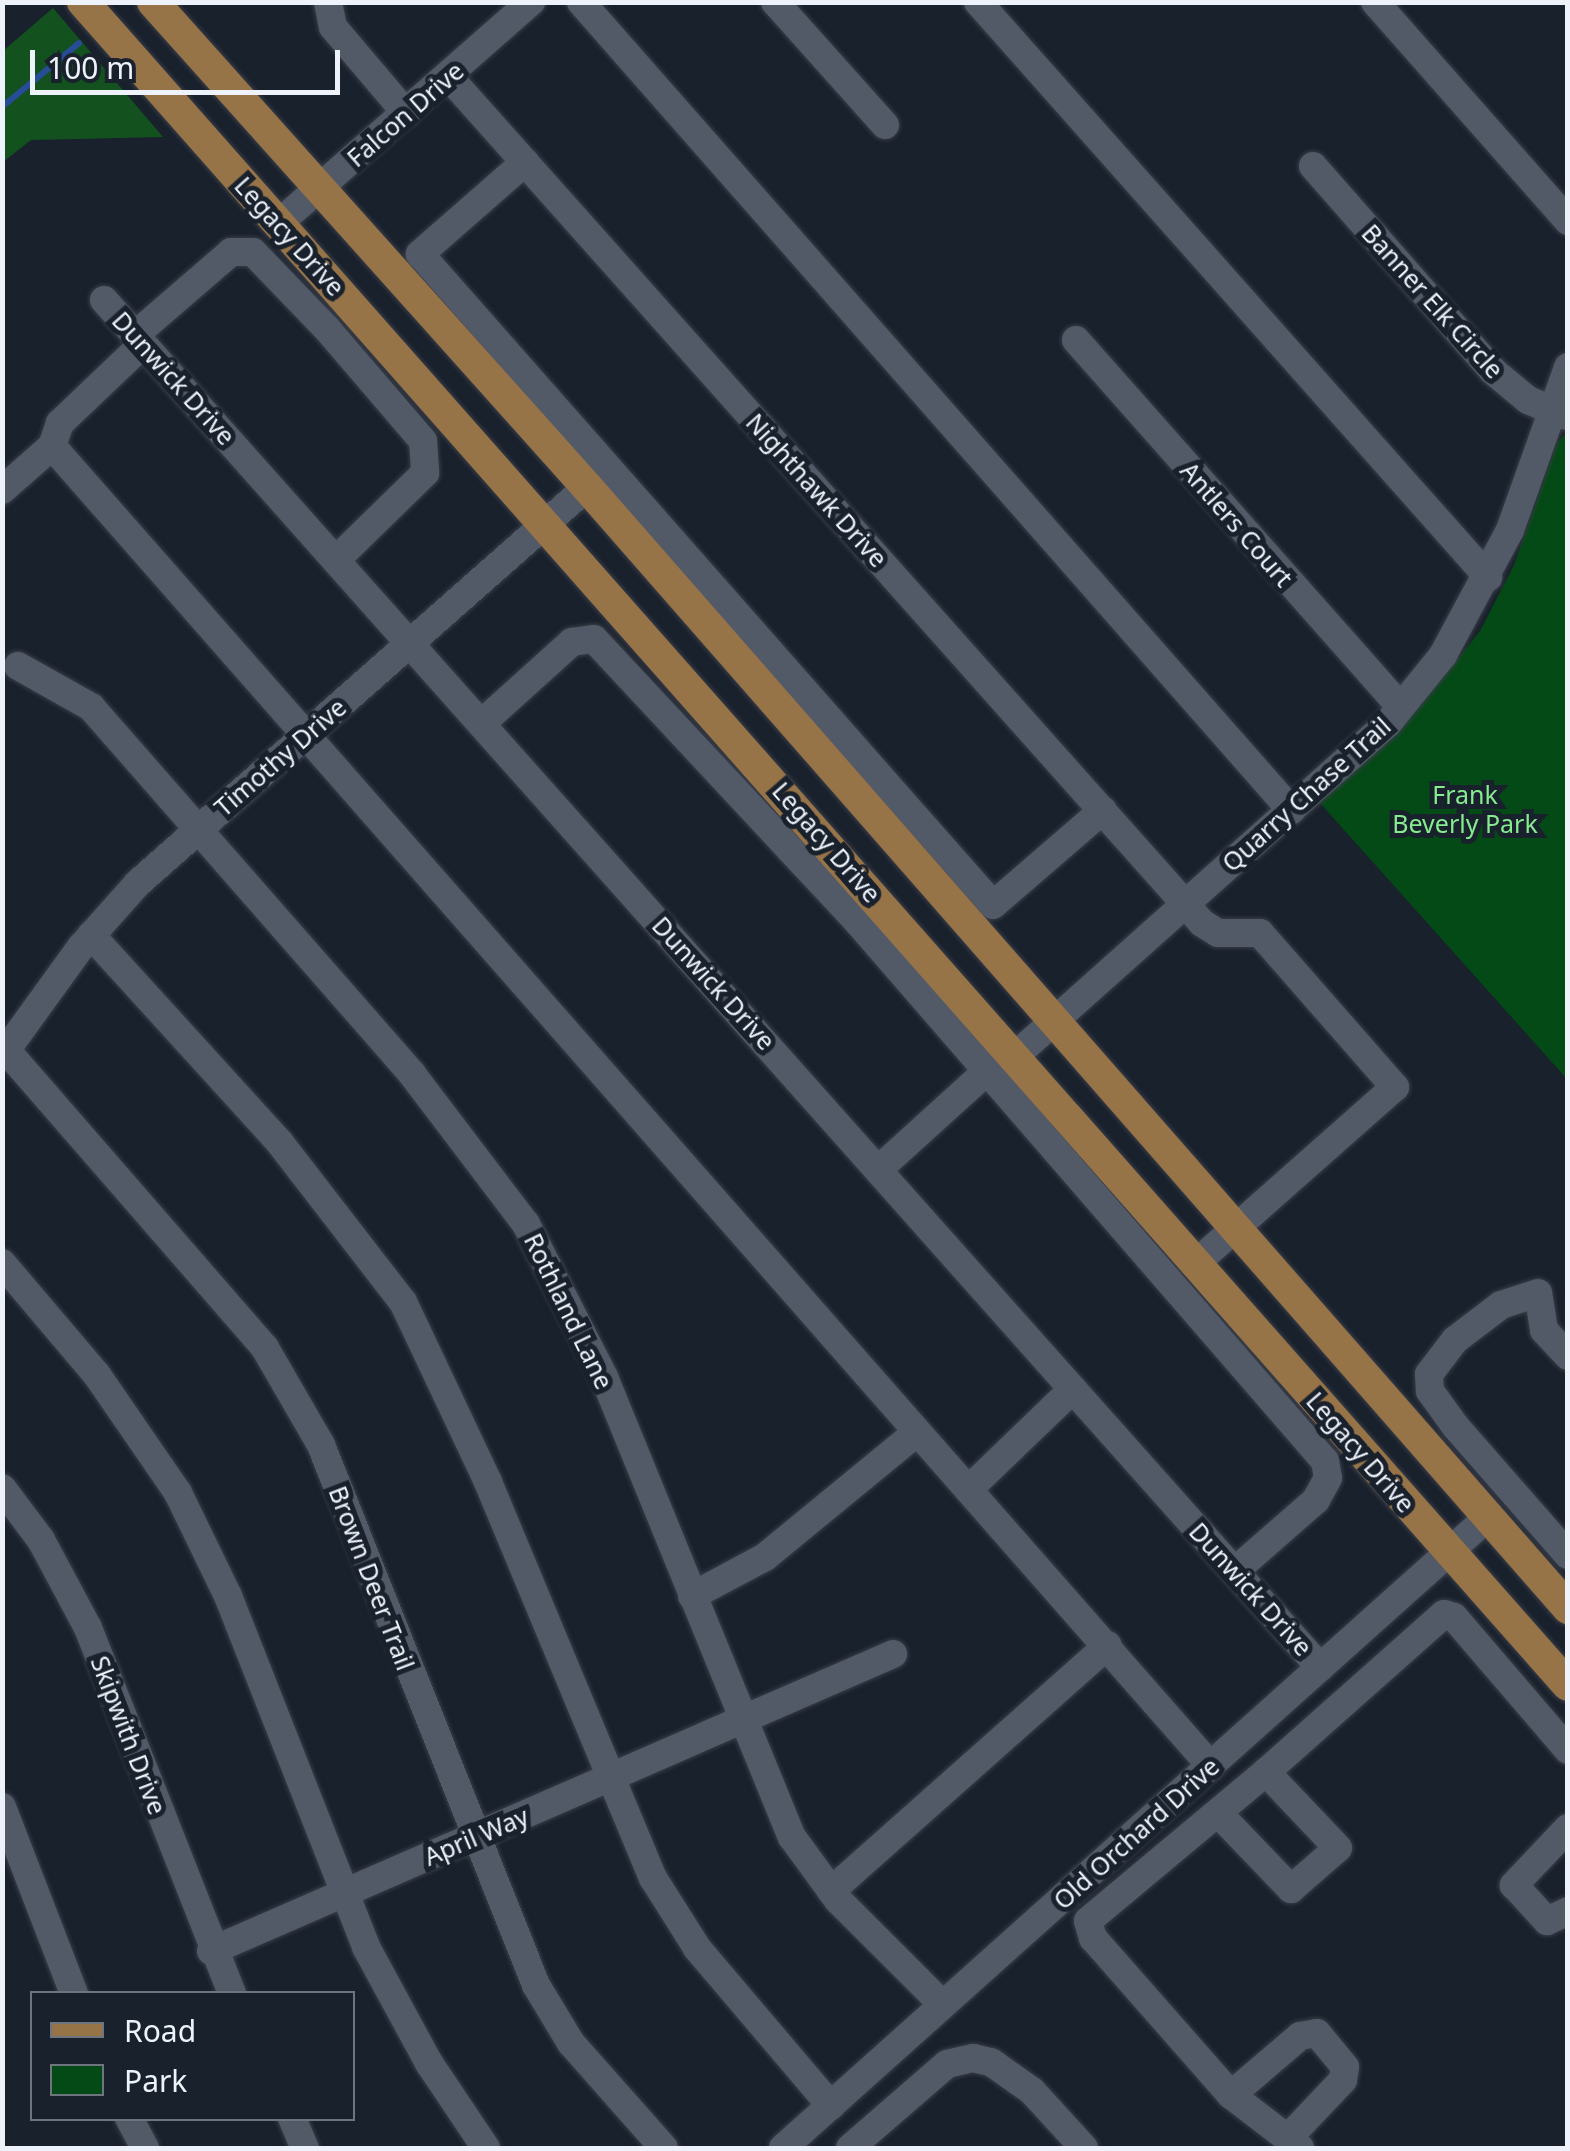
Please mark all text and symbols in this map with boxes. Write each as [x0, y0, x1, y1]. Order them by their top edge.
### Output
scale bar [35, 30, 345, 92]
text: 100 m [47, 47, 134, 88]
street label: Falcon Drive [341, 55, 469, 173]
street label: Legacy Drive [229, 170, 351, 302]
street label: Banner Elk Circle [1356, 218, 1510, 384]
street label: Dunwick Drive [106, 305, 242, 451]
street label: Nighthawk Drive [740, 407, 894, 573]
street label: Antlers Court [1175, 455, 1299, 593]
street label: Timothy Drive [208, 692, 352, 822]
street label: Quarry Chase Trail [1216, 711, 1396, 877]
street label: Legacy Drive [767, 776, 887, 908]
park label: Frank Beverly Park [1392, 780, 1538, 839]
street label: Dunwick Drive [646, 910, 782, 1056]
street label: Rothland Lane [518, 1228, 620, 1394]
street label: Legacy Drive [1301, 1386, 1421, 1518]
street label: Brown Deer Trail [323, 1482, 421, 1674]
street label: Dunwick Drive [1183, 1516, 1319, 1662]
street label: Skipwith Drive [85, 1652, 173, 1818]
street label: Old Orchard Drive [1047, 1751, 1225, 1915]
street label: April Way [419, 1801, 533, 1871]
legend [30, 1991, 355, 2121]
text: Road [124, 2010, 196, 2051]
text: Park [124, 2060, 187, 2101]

